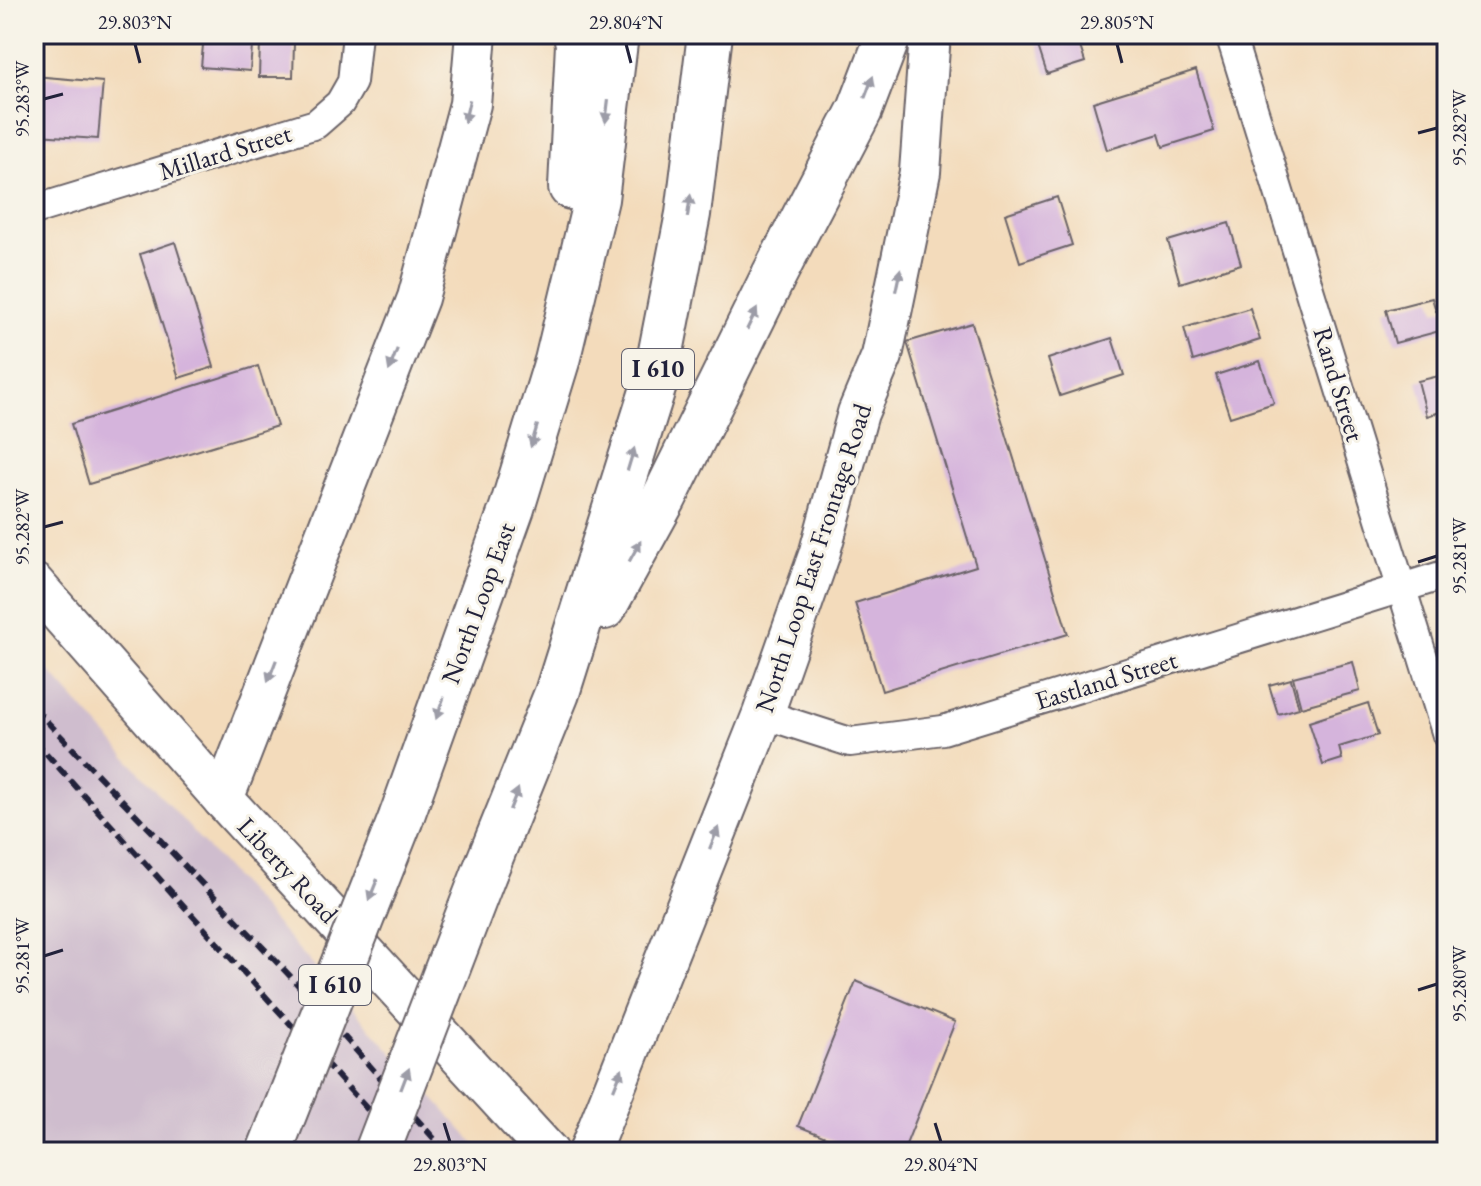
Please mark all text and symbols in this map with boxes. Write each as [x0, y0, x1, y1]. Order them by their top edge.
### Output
text: 29.803°N [98, 9, 172, 35]
text: 29.804°N [589, 9, 663, 35]
text: 29.805°N [1080, 9, 1154, 35]
text: 95.283°W [9, 60, 35, 137]
one-way arrow [863, 75, 876, 99]
text: 95.282°W [1446, 89, 1472, 166]
one-way arrow [460, 99, 473, 124]
one-way arrow [600, 99, 613, 124]
street label: Millard Street [155, 116, 295, 188]
one-way arrow [683, 193, 696, 218]
one-way arrow [892, 267, 905, 292]
one-way arrow [745, 307, 759, 330]
street label: Rand Street [1305, 323, 1373, 445]
one-way arrow [386, 348, 399, 372]
road number: I 610 [622, 349, 694, 389]
street label: North Loop East Frontage Road [747, 398, 879, 717]
one-way arrow [527, 424, 540, 448]
one-way arrow [625, 446, 638, 470]
text: 95.282°W [9, 488, 35, 565]
text: 95.281°W [1446, 517, 1472, 594]
street label: North Loop East [433, 518, 523, 688]
one-way arrow [628, 540, 642, 562]
street label: Eastland Street [1031, 642, 1181, 718]
one-way arrow [265, 659, 278, 683]
one-way arrow [434, 697, 446, 721]
one-way arrow [508, 787, 521, 811]
street label: Liberty Road [230, 810, 346, 931]
one-way arrow [707, 826, 720, 850]
one-way arrow [366, 878, 379, 902]
text: 95.281°W [9, 917, 35, 994]
text: 95.280°W [1446, 945, 1472, 1022]
road number: I 610 [299, 965, 371, 1005]
one-way arrow [399, 1067, 412, 1091]
one-way arrow [612, 1067, 625, 1091]
text: 29.803°N [413, 1151, 487, 1177]
text: 29.804°N [904, 1151, 978, 1177]

